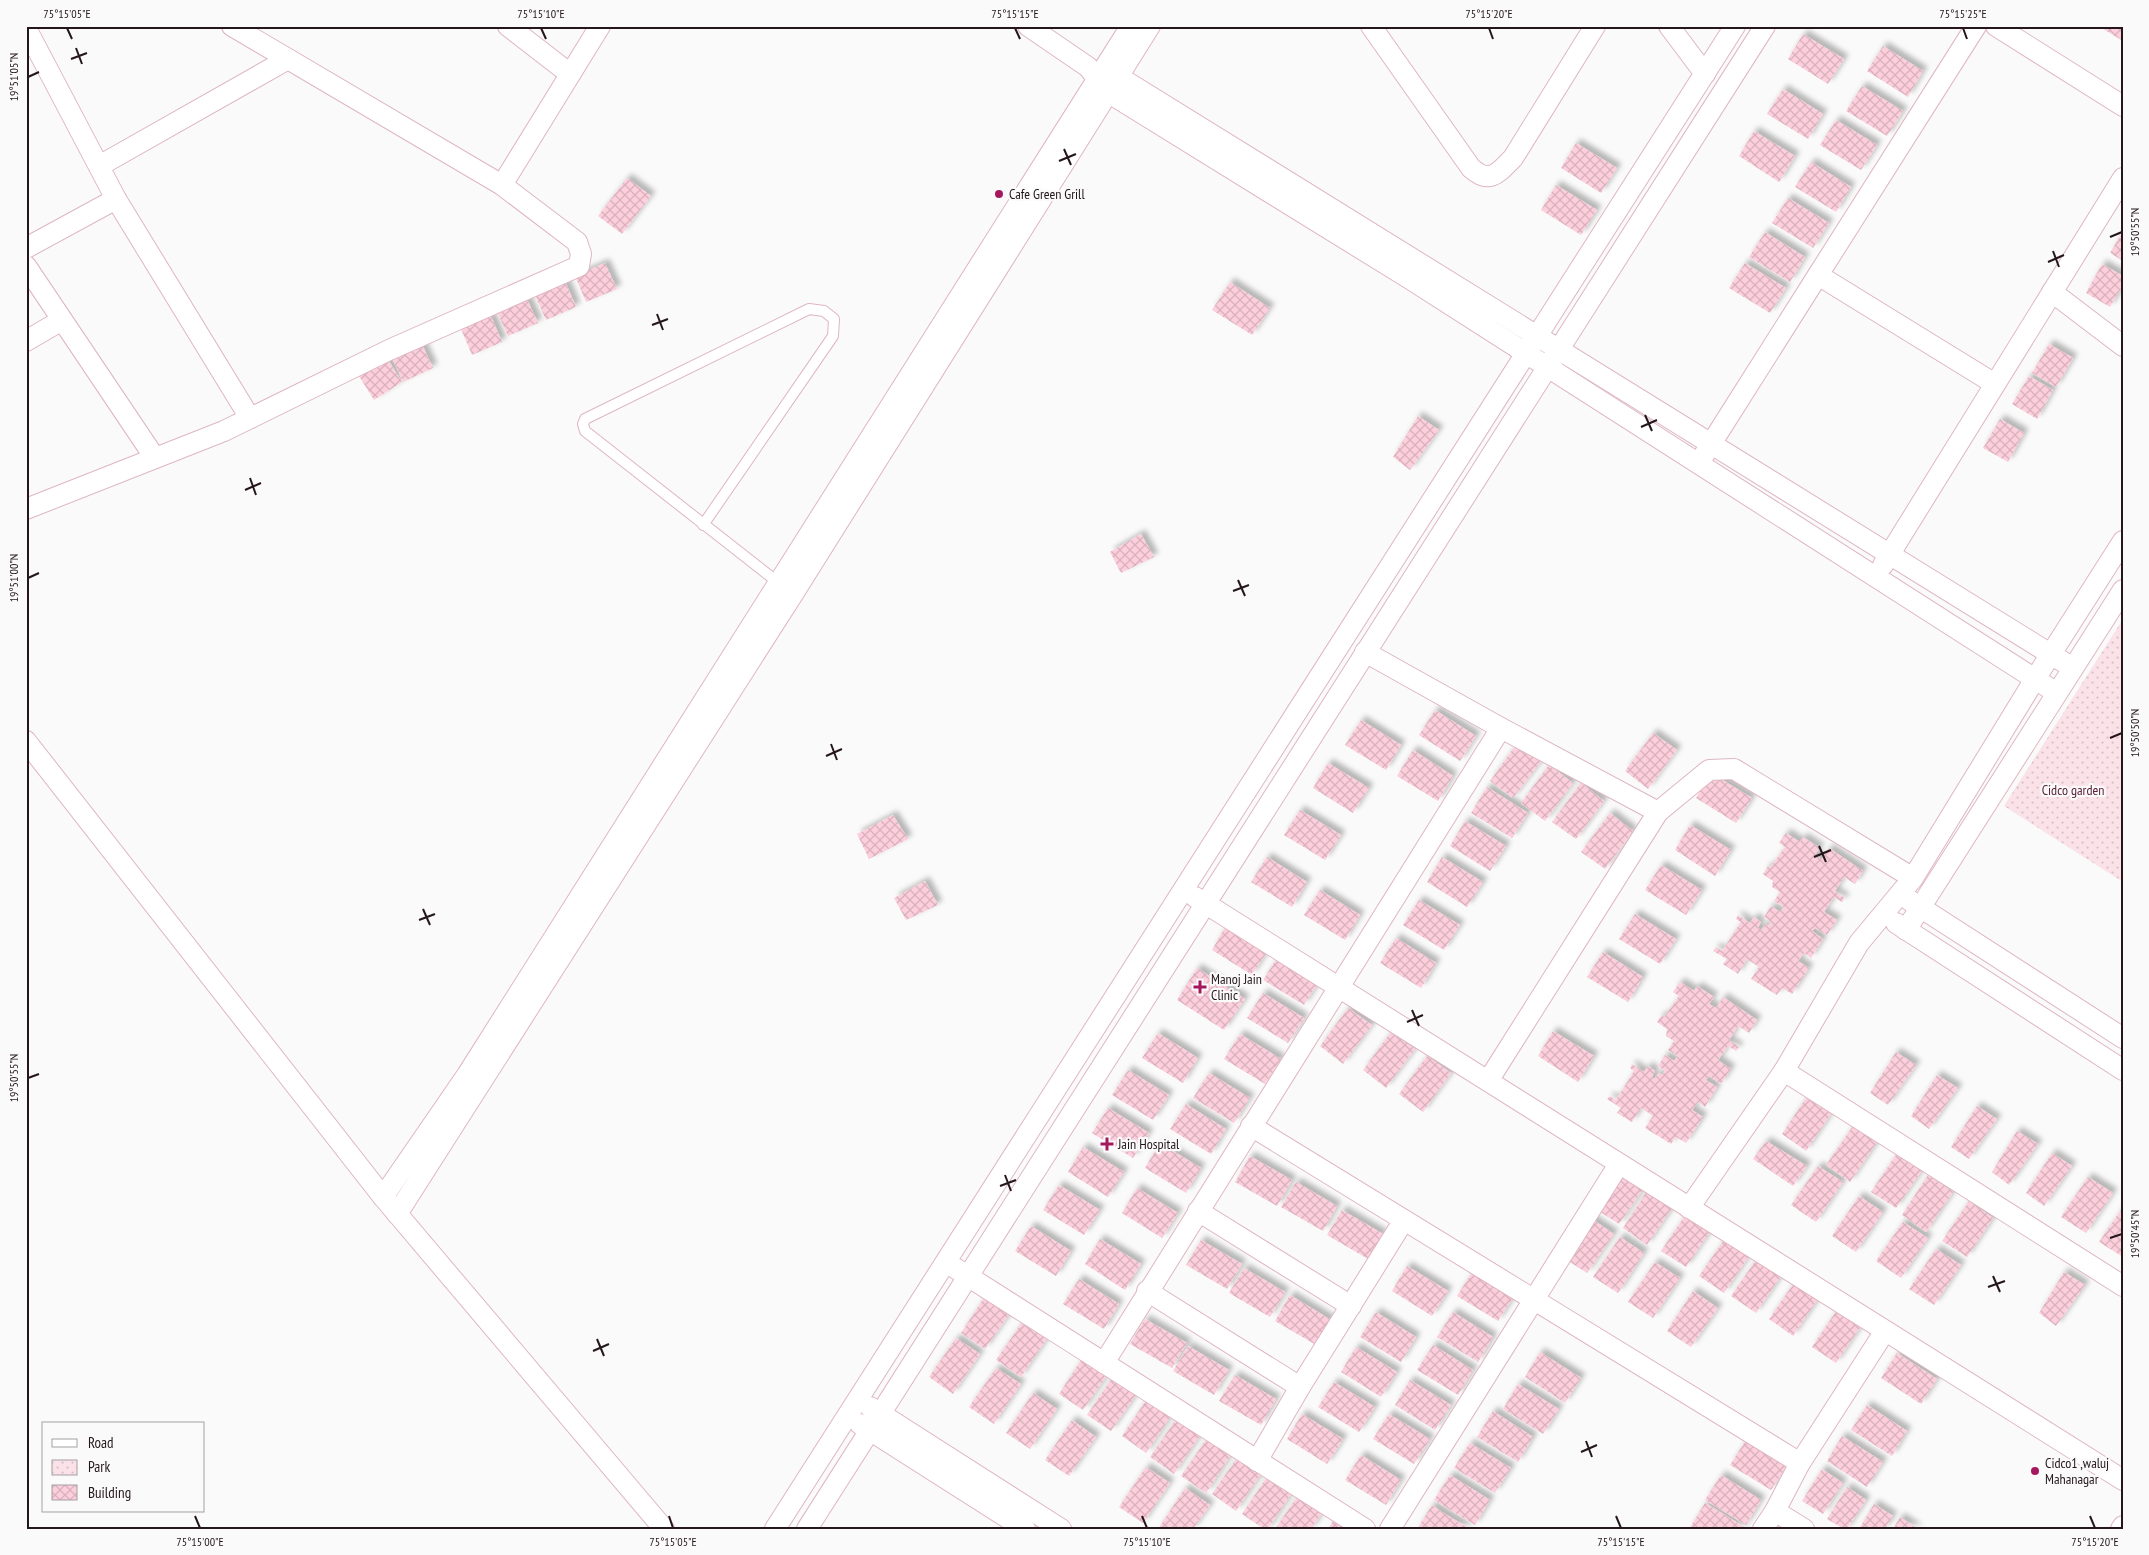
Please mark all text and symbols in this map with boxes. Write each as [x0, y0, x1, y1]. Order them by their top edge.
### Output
text: 75°15'05"E [43, 6, 91, 21]
text: 75°15'10"E [517, 6, 565, 21]
text: 75°15'15"E [991, 6, 1039, 21]
text: 75°15'20"E [1465, 6, 1513, 21]
text: 75°15'25"E [1939, 6, 1987, 21]
text: 19°51'05"N [6, 53, 21, 101]
place label: Cafe Green Grill [1009, 185, 1085, 203]
marker: Cafe Green Grill [993, 188, 1005, 200]
text: 19°50'55"N [2127, 208, 2142, 256]
text: 19°51'00"N [6, 554, 21, 602]
text: 19°50'50"N [2127, 709, 2142, 757]
park label: Cidco garden [2042, 781, 2104, 799]
place label: Manoj Jain Clinic [1211, 970, 1262, 1004]
marker: Manoj Jain Clinic [1193, 980, 1207, 994]
text: 19°50'55"N [6, 1054, 21, 1102]
place label: Jain Hospital [1117, 1135, 1180, 1153]
marker: Jain Hospital [1100, 1137, 1114, 1151]
text: 19°50'45"N [2127, 1210, 2142, 1258]
legend [42, 1422, 205, 1512]
text: Road [88, 1433, 114, 1452]
place label: Cidco1 ,waluj Mahanagar [2045, 1454, 2109, 1488]
text: Park [88, 1457, 110, 1476]
marker: Cidco1 ,waluj Mahanagar [2029, 1465, 2041, 1477]
text: Building [88, 1483, 131, 1502]
text: 75°15'00"E [176, 1534, 224, 1549]
text: 75°15'05"E [649, 1534, 697, 1549]
text: 75°15'10"E [1123, 1534, 1171, 1549]
text: 75°15'15"E [1597, 1534, 1645, 1549]
text: 75°15'20"E [2071, 1534, 2119, 1549]

